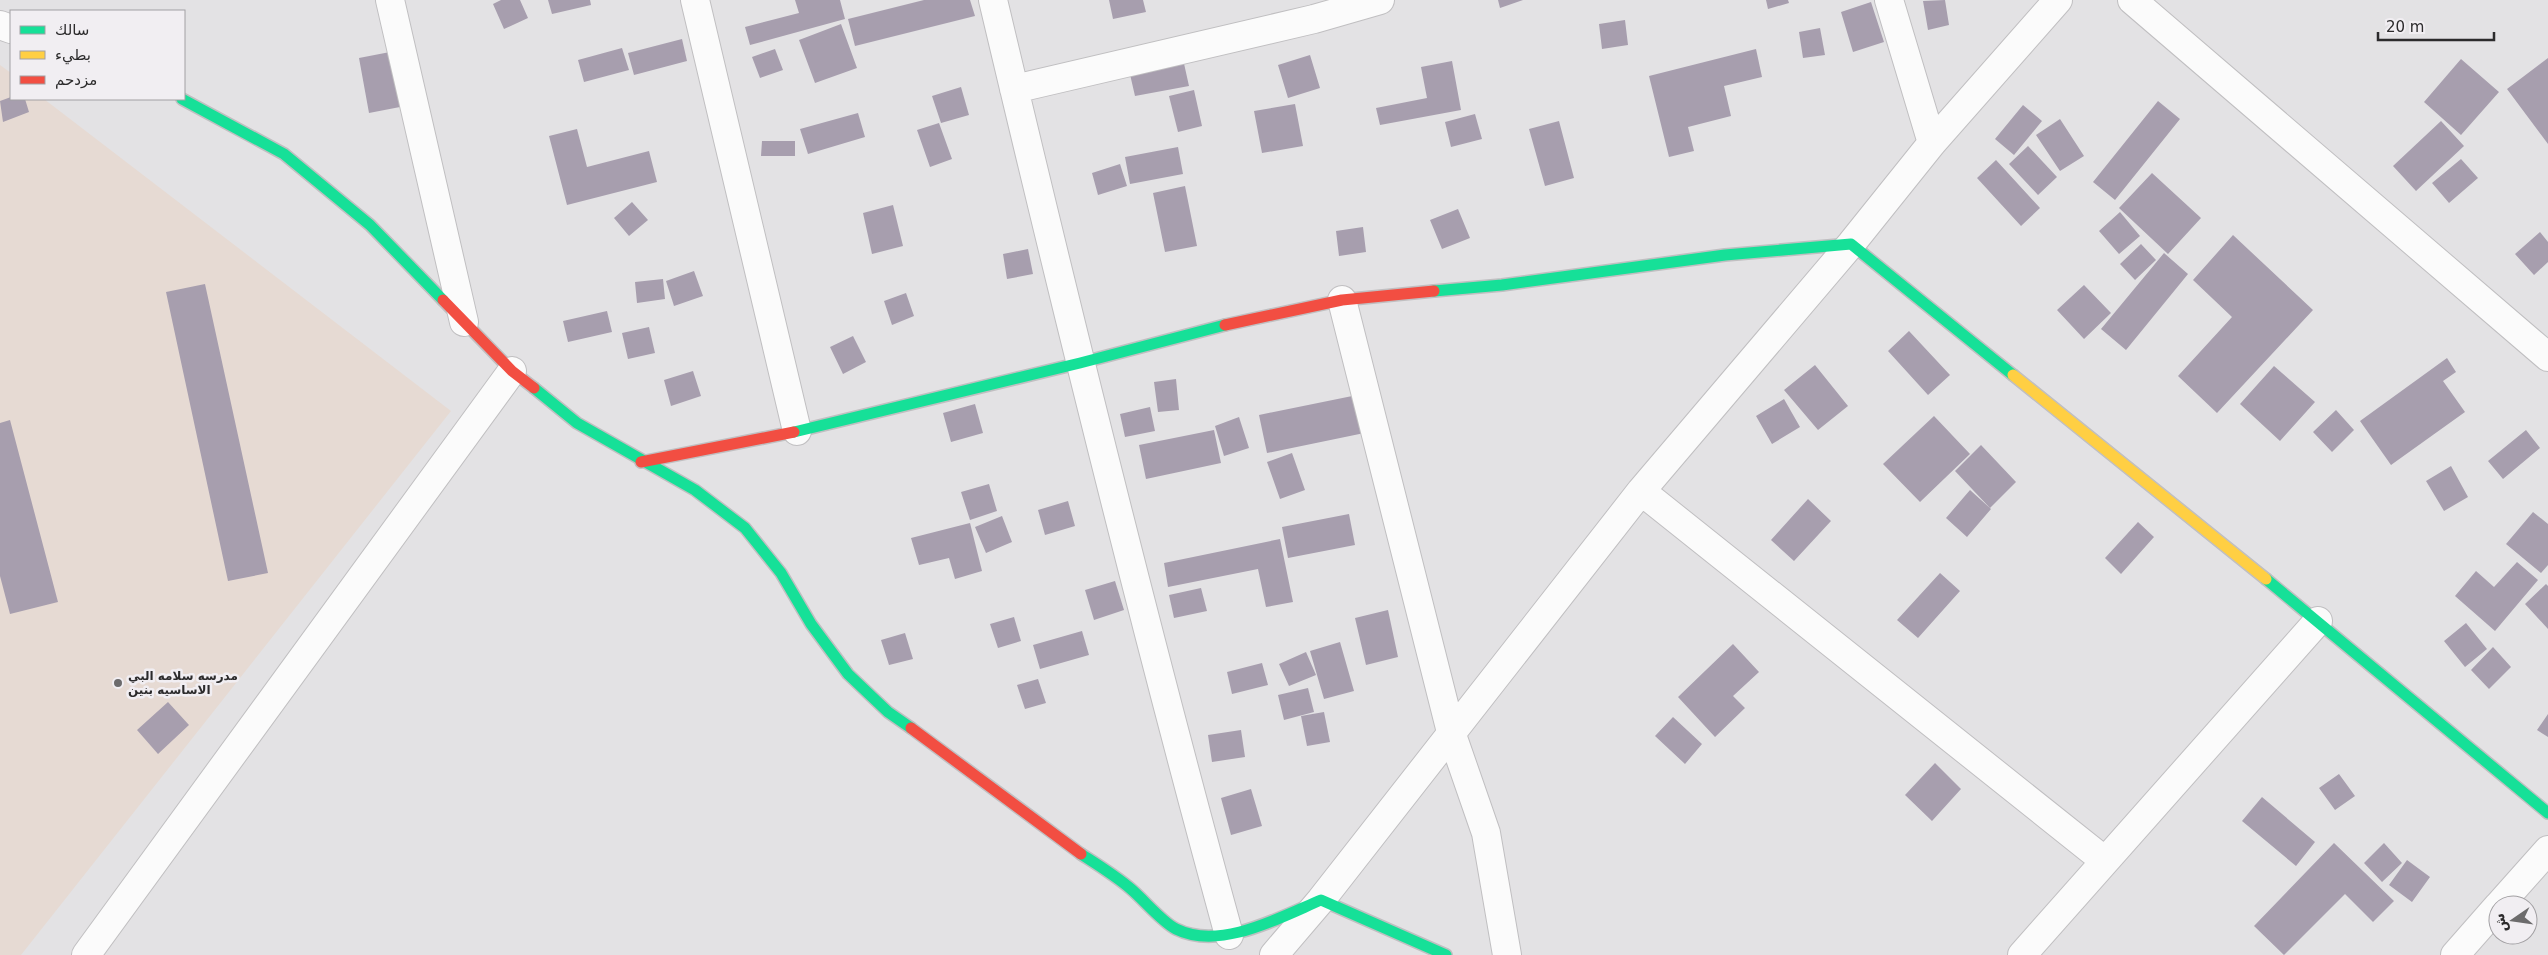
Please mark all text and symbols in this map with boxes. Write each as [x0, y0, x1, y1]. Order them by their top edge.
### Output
legend [10, 10, 185, 100]
scale bar [2378, 10, 2494, 42]
text: 20 m [2386, 18, 2424, 36]
text: سالك [55, 21, 89, 39]
text: بطيء [55, 46, 91, 65]
text: مزدحم [55, 71, 97, 89]
place label: مدرسه سلامه البي الاساسيه بنين [128, 669, 238, 697]
marker: مدرسه سلامه البي الاساسيه بنين [112, 677, 124, 689]
north arrow [2488, 895, 2538, 945]
text: ش [2490, 912, 2510, 934]

